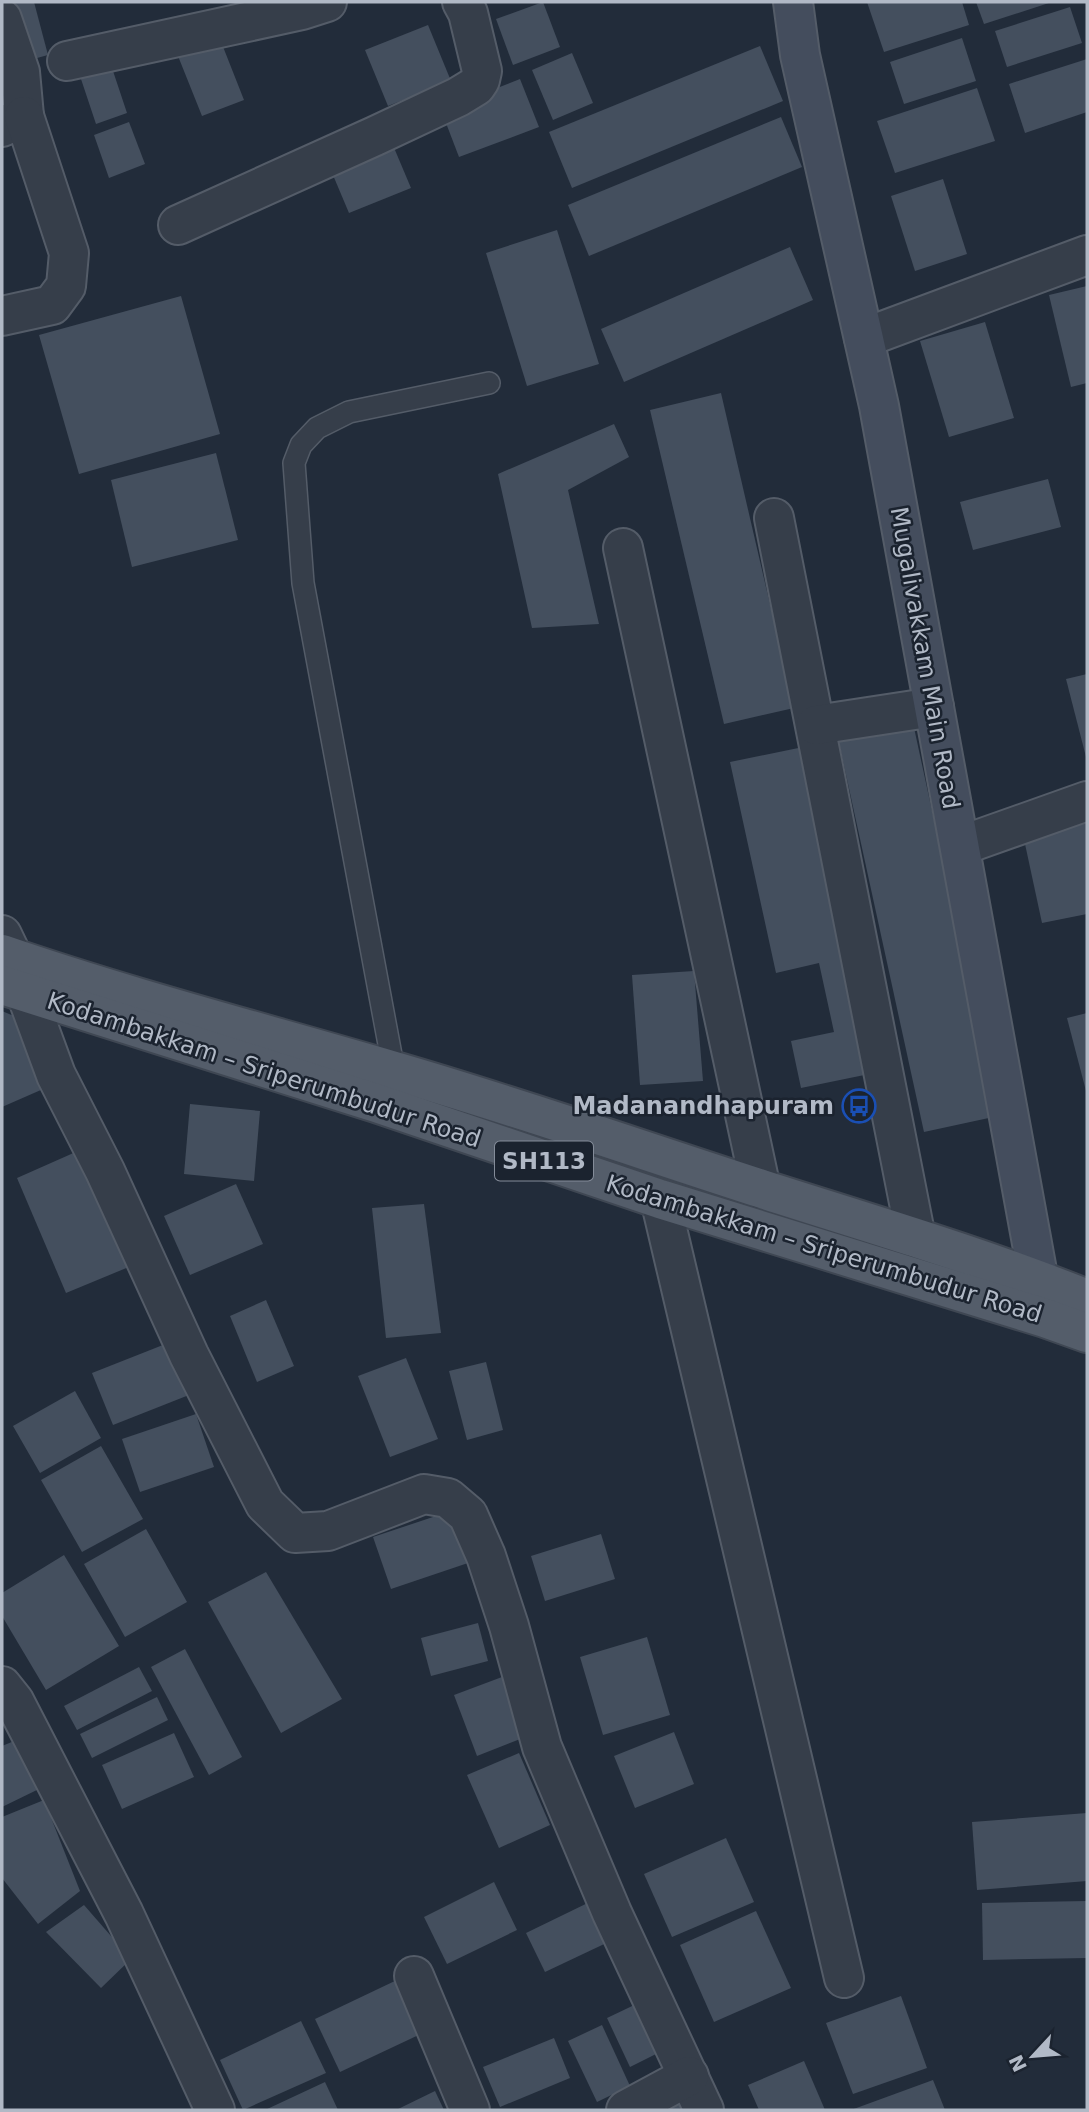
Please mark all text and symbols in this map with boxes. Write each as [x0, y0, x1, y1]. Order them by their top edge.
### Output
street label: Mugalivakkam Main Road [885, 505, 965, 811]
street label: Kodambakkam – Sriperumbudur Road [44, 987, 484, 1153]
bus stop icon: Madanandhapuram [840, 1087, 878, 1125]
place label: Madanandhapuram [572, 1092, 834, 1120]
road number: SH113 [495, 1142, 593, 1180]
street label: Kodambakkam – Sriperumbudur Road [603, 1169, 1045, 1329]
north arrow [998, 2021, 1068, 2091]
text: N [1004, 2051, 1031, 2075]

